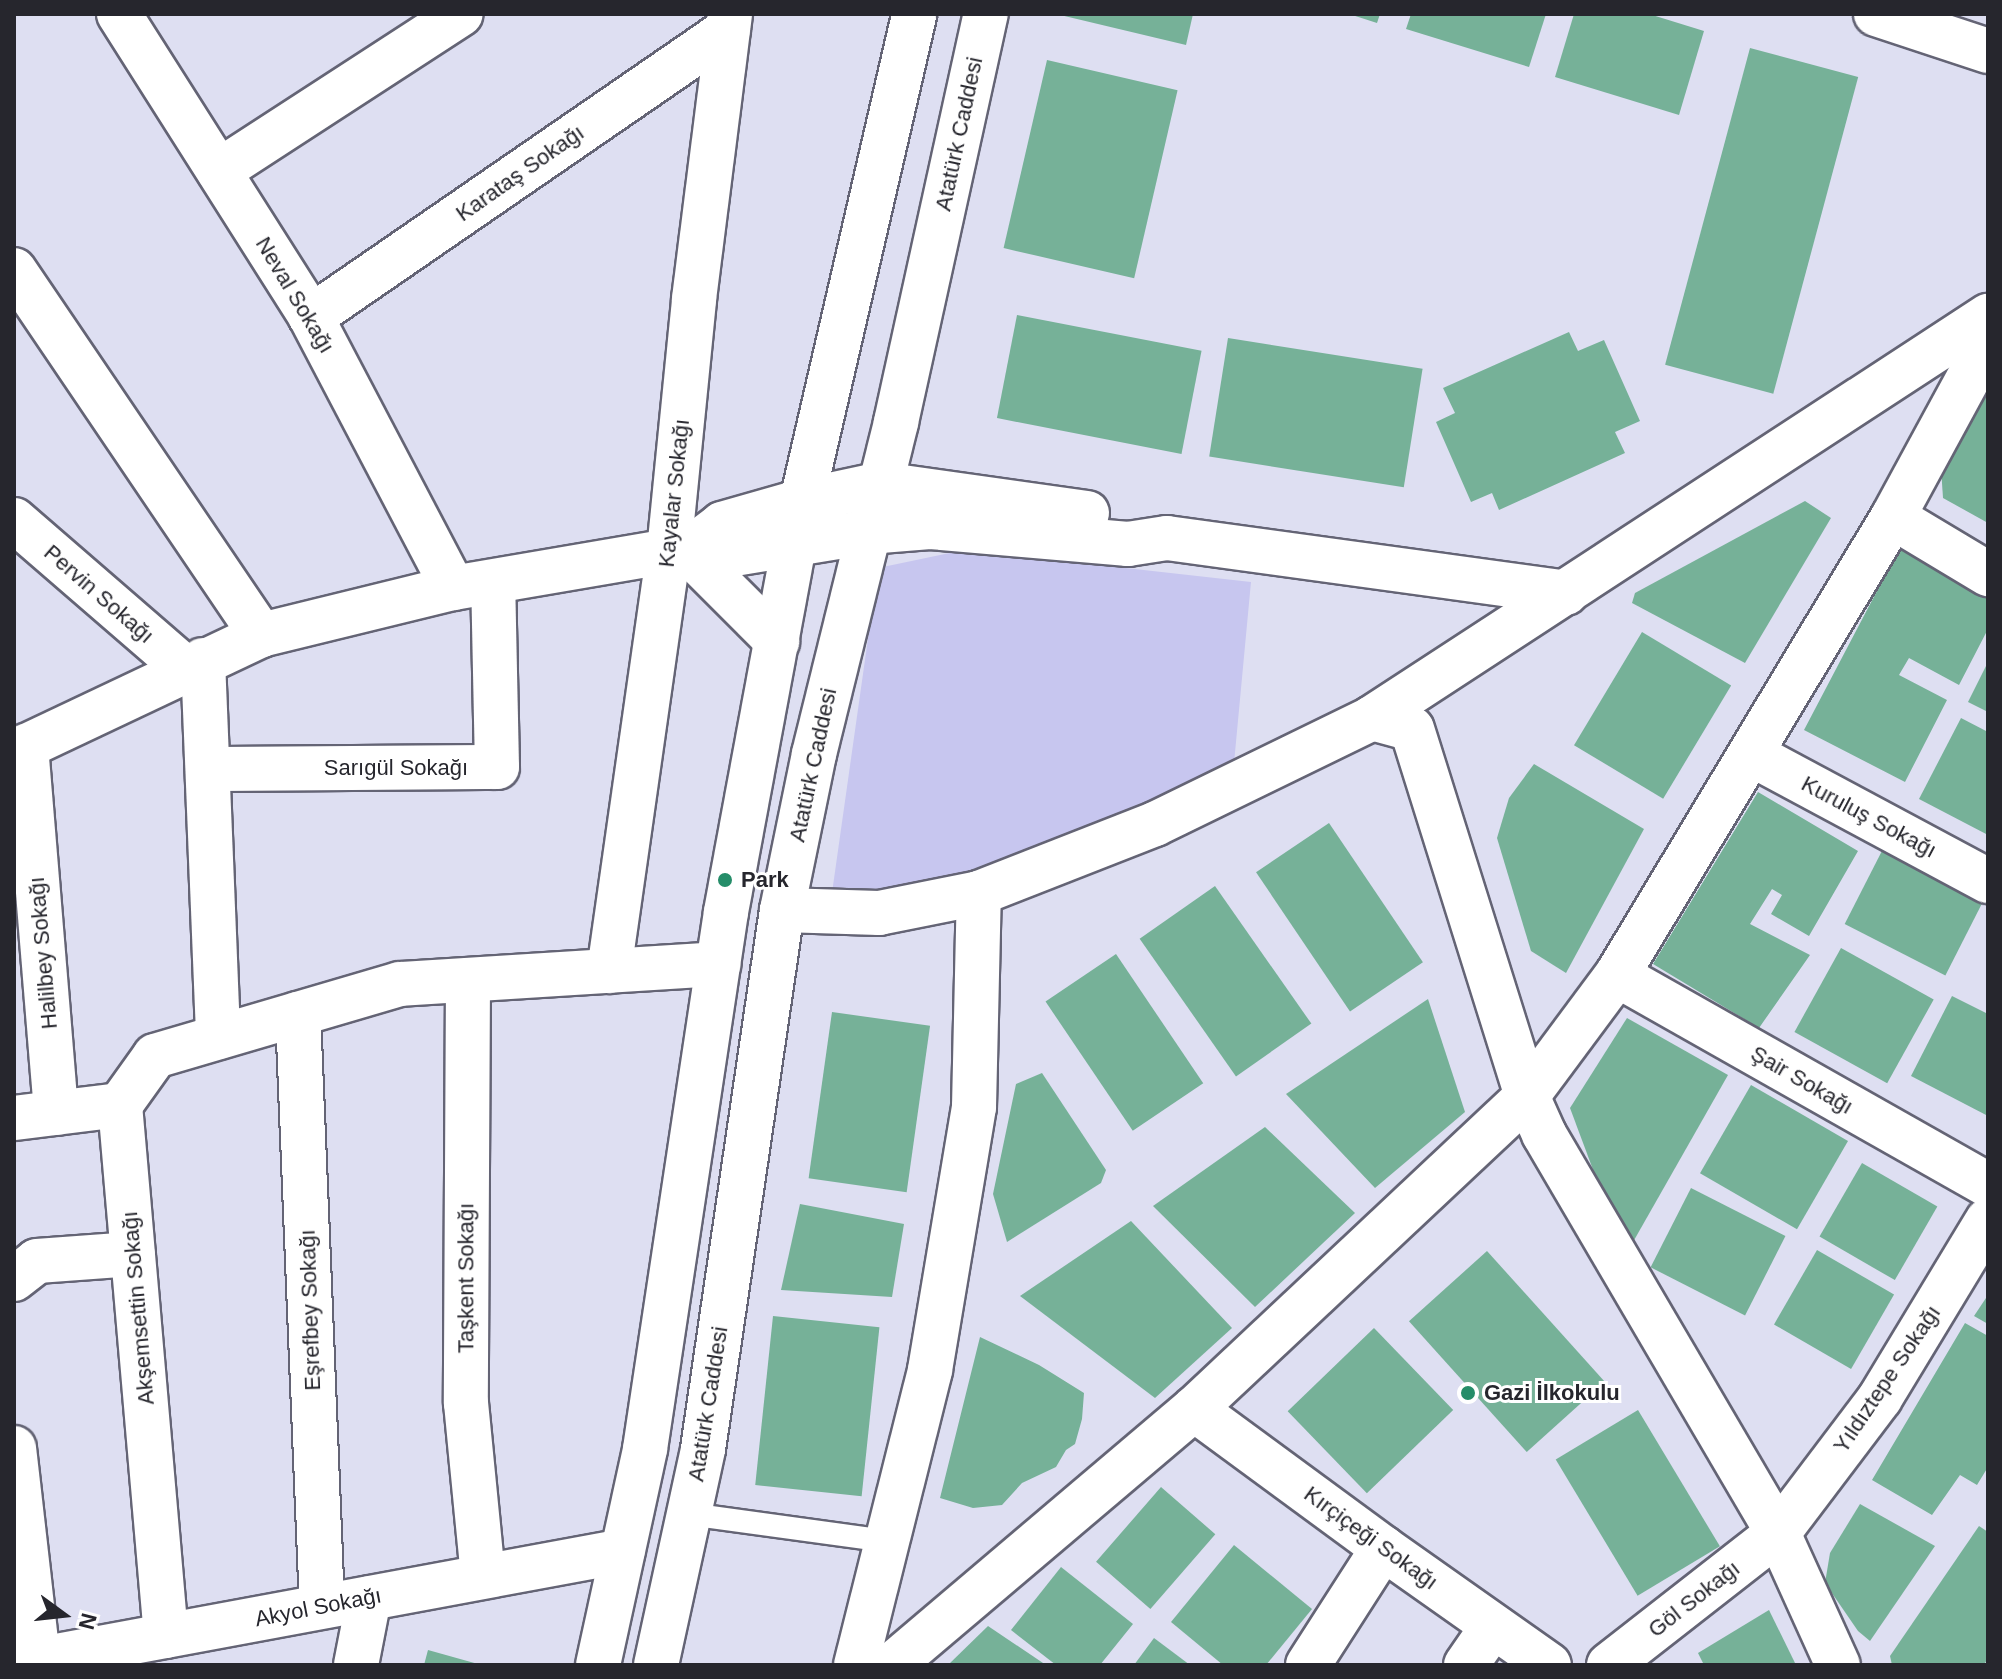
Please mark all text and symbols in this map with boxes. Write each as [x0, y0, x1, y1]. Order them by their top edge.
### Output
street label: Atatürk Caddesi [930, 55, 988, 213]
street label: Karataş Sokağı [451, 119, 589, 227]
street label: Neval Sokağı [250, 232, 340, 358]
street label: Kayalar Sokağı [653, 417, 695, 569]
street label: Pervin Sokağı [39, 539, 159, 649]
street label: Atatürk Caddesi [784, 686, 842, 844]
street label: Sarıgül Sokağı [324, 755, 468, 781]
street label: Kuruluş Sokağı [1797, 770, 1941, 864]
place label: Park [741, 867, 789, 893]
marker: Park [716, 871, 734, 889]
street label: Halilbey Sokağı [23, 876, 63, 1030]
street label: Şair Sokağı [1746, 1040, 1858, 1120]
street label: Taşkent Sokağı [453, 1203, 479, 1353]
street label: Akşemsettin Sokağı [116, 1210, 160, 1406]
street label: Eşrefbey Sokağı [294, 1229, 326, 1391]
street label: Yıldıztepe Sokağı [1828, 1300, 1946, 1458]
street label: Atatürk Caddesi [683, 1325, 733, 1483]
place label: Gazi İlkokulu [1484, 1380, 1620, 1406]
marker: Gazi İlkokulu [1459, 1384, 1477, 1402]
street label: Kırçiçeği Sokağı [1299, 1481, 1443, 1595]
street label: Göl Sokağı [1643, 1555, 1745, 1643]
north arrow [24, 1575, 104, 1655]
street label: Akyol Sokağı [252, 1582, 384, 1632]
text: N [74, 1610, 102, 1632]

